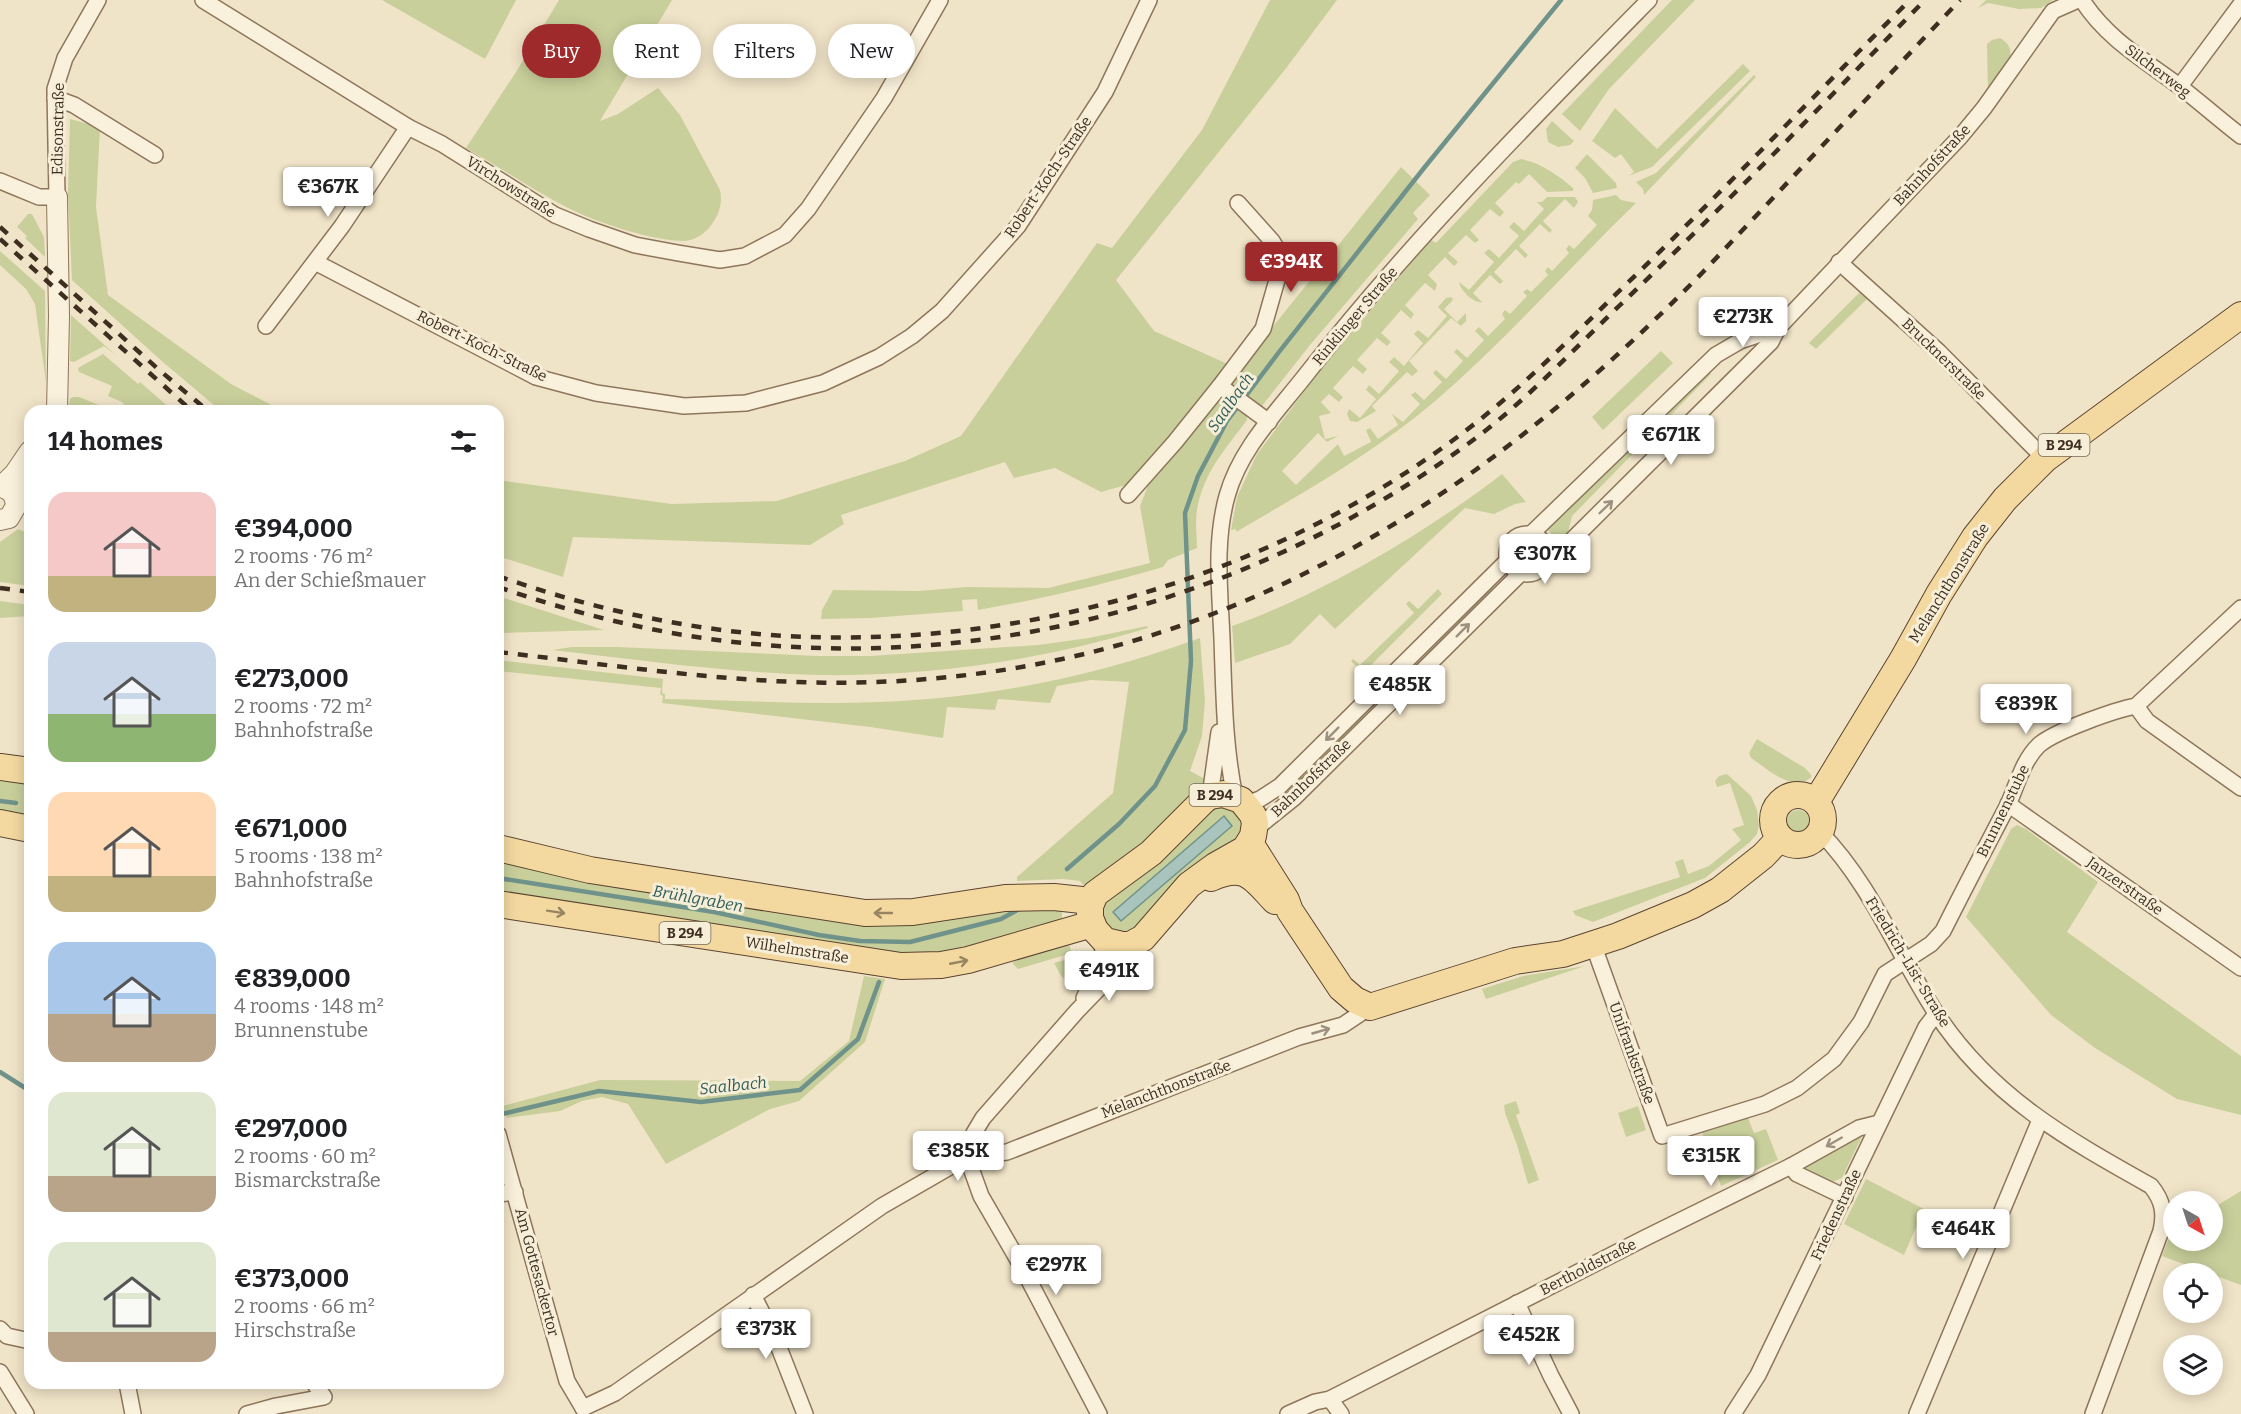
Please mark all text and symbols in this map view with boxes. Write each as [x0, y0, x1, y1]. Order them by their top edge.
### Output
chip: Buy [522, 24, 601, 78]
chip: Rent [613, 24, 701, 78]
chip: Filters [713, 24, 816, 78]
chip: New [828, 24, 915, 78]
street label: Silcherweg [2122, 41, 2194, 101]
street label: Edisonstraße [48, 83, 68, 175]
street label: Robert-Koch-Straße [1001, 113, 1095, 241]
street label: Bahnhofstraße [1890, 121, 1974, 209]
street label: Virchowstraße [463, 152, 559, 222]
pin: €367K [286, 167, 370, 218]
text: €367K [297, 174, 359, 198]
pin: €394K [1249, 242, 1333, 293]
text: €394K [1259, 249, 1323, 273]
street label: Rinklinger Straße [1309, 263, 1401, 369]
pin: €273K [1701, 297, 1785, 348]
text: €273K [1713, 304, 1773, 328]
street label: Robert-Koch-Straße [414, 307, 550, 385]
street label: Brucknerstraße [1898, 314, 1990, 404]
water label: Saalbach [1203, 369, 1258, 435]
pin: €671K [1629, 415, 1713, 466]
text: €671K [1641, 422, 1701, 446]
icon: filters [447, 425, 480, 458]
text: 14 homes [48, 426, 163, 457]
road number: B 294 [2038, 434, 2090, 456]
one-way arrow [1598, 499, 1613, 514]
text: €394,000 [234, 513, 353, 544]
icon: home [96, 516, 168, 588]
street label: Melanchthonstraße [1905, 520, 1993, 646]
pin: €307K [1503, 534, 1587, 585]
text: €307K [1513, 541, 1577, 565]
text: 2 rooms · 76 m² [234, 544, 373, 568]
text: An der Schießmauer [234, 568, 426, 592]
one-way arrow [1455, 622, 1470, 637]
text: €273,000 [234, 663, 349, 694]
pin: €485K [1358, 665, 1442, 716]
icon: home [96, 666, 168, 738]
text: €485K [1368, 672, 1432, 696]
pin: €839K [1984, 684, 2068, 735]
text: €839K [1994, 691, 2058, 715]
text: 2 rooms · 72 m² [234, 694, 372, 718]
text: Bahnhofstraße [234, 718, 373, 742]
one-way arrow [1325, 727, 1340, 741]
street label: Bahnhofstraße [1267, 735, 1355, 821]
street label: Brunnenstube [1973, 762, 2033, 860]
road number: B 294 [1190, 784, 1240, 806]
text: €671,000 [234, 813, 348, 844]
icon: home [96, 816, 168, 888]
text: 5 rooms · 138 m² [234, 844, 383, 868]
street label: Janzerstraße [2083, 853, 2167, 919]
text: Bahnhofstraße [234, 868, 373, 892]
water label: Brühlgraben [651, 881, 745, 916]
street label: Friedrich-List-Straße [1862, 893, 1954, 1031]
one-way arrow [545, 907, 565, 918]
one-way arrow [873, 908, 893, 919]
road number: B 294 [660, 922, 710, 944]
street label: Wilhelmstraße [744, 933, 850, 967]
pin: €491K [1067, 951, 1151, 1002]
one-way arrow [949, 956, 968, 967]
text: €491K [1079, 958, 1139, 982]
text: €839,000 [234, 963, 351, 994]
icon: home [96, 966, 168, 1038]
text: 4 rooms · 148 m² [234, 994, 384, 1018]
street label: Unifrankstraße [1605, 1000, 1659, 1106]
text: Brunnenstube [234, 1018, 368, 1042]
one-way arrow [1311, 1025, 1330, 1036]
street label: Melanchthonstraße [1099, 1056, 1233, 1122]
water label: Saalbach [698, 1073, 768, 1098]
text: €297,000 [234, 1113, 348, 1144]
icon: home [96, 1116, 168, 1188]
pin: €385K [916, 1131, 1000, 1182]
pin: €315K [1669, 1136, 1753, 1187]
one-way arrow [1826, 1136, 1843, 1148]
text: €385K [927, 1138, 989, 1162]
text: €315K [1681, 1143, 1741, 1167]
text: 2 rooms · 60 m² [234, 1144, 376, 1168]
street label: Friedenstraße [1807, 1166, 1865, 1264]
text: Bismarckstraße [234, 1168, 381, 1192]
north arrow [2163, 1191, 2223, 1251]
map controls [2163, 1191, 2223, 1395]
street label: Am Gottesackertor [511, 1206, 563, 1339]
pin: €464K [1921, 1209, 2005, 1260]
text: €464K [1931, 1216, 1995, 1240]
street label: Bertholdstraße [1537, 1235, 1639, 1299]
pin: €297K [1014, 1245, 1098, 1296]
text: €297K [1025, 1252, 1087, 1276]
text: €373,000 [234, 1263, 349, 1294]
button: locate [2163, 1263, 2223, 1323]
icon: home [96, 1266, 168, 1338]
text: 2 rooms · 66 m² [234, 1294, 375, 1318]
pin: €373K [724, 1309, 808, 1360]
pin: €452K [1487, 1315, 1571, 1366]
text: €373K [735, 1316, 797, 1340]
text: Hirschstraße [234, 1318, 356, 1342]
text: €452K [1498, 1322, 1560, 1346]
button: layers [2163, 1335, 2223, 1395]

